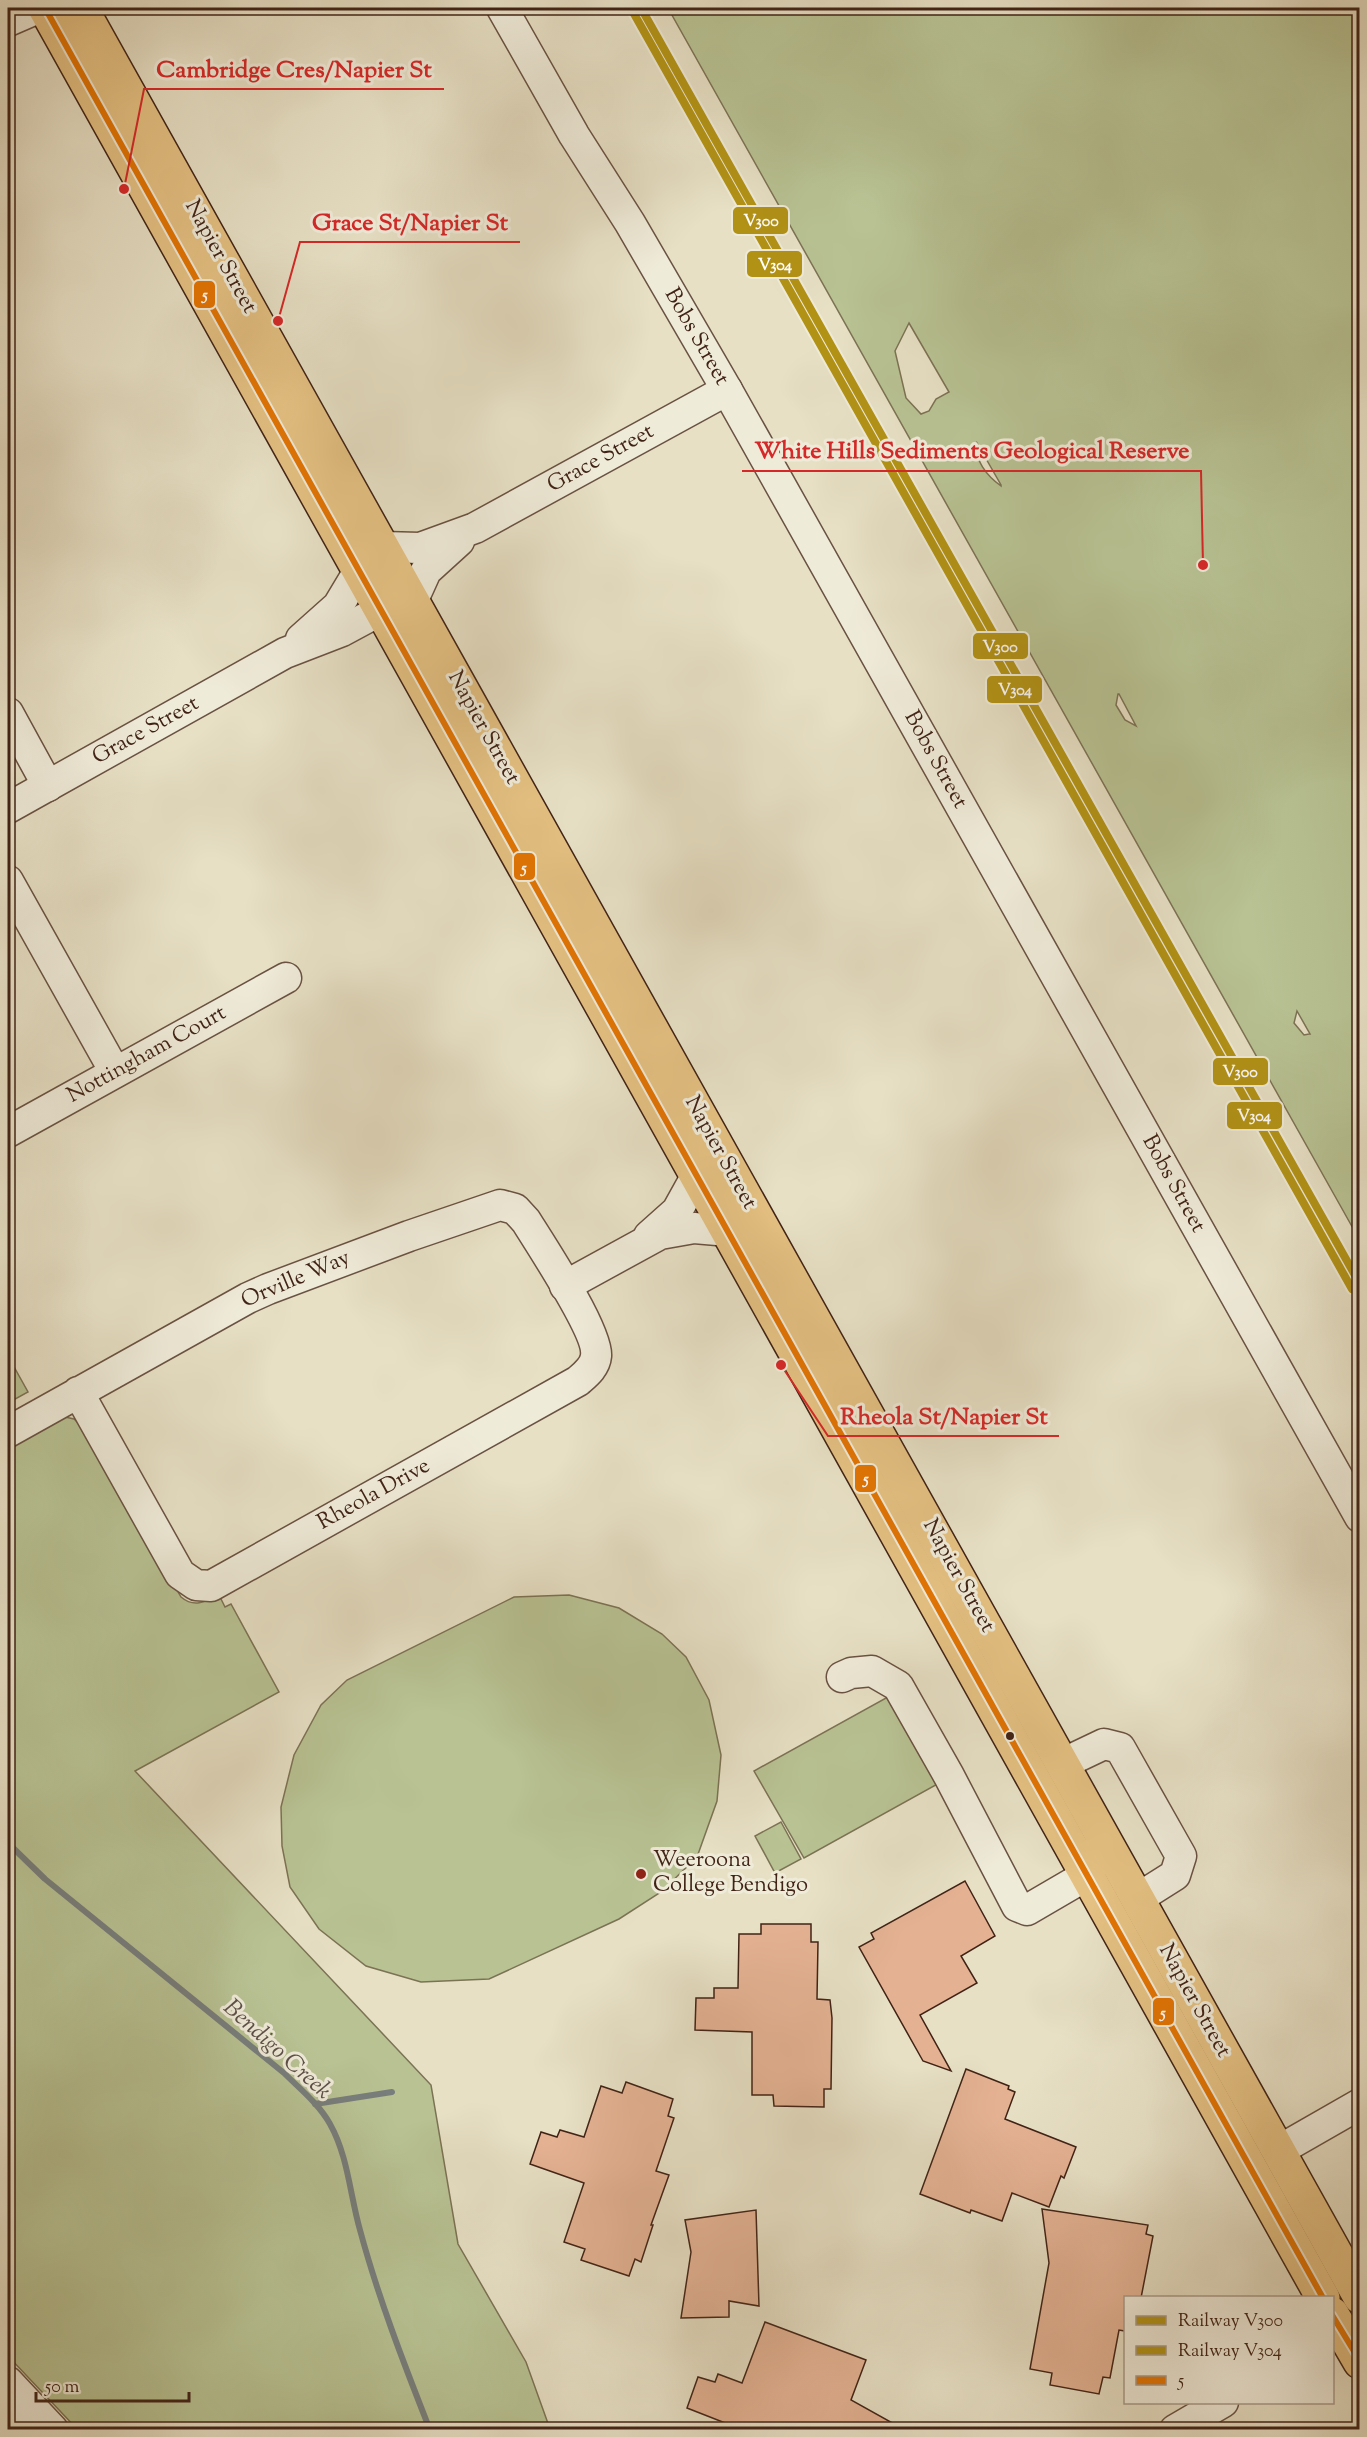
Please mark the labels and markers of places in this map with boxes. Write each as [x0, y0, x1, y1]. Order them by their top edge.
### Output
callout: Cambridge Cres/Napier St [144, 47, 444, 89]
callout: Grace St/Napier St [300, 200, 520, 242]
callout: White Hills Sediments Geological Reserve [742, 429, 1201, 471]
callout: Rheola St/Napier St [828, 1394, 1059, 1436]
unlabelled marker [1004, 1730, 1016, 1742]
place label: Weeroona College Bendigo [653, 1845, 808, 1902]
marker: Weeroona College Bendigo [634, 1867, 648, 1881]

